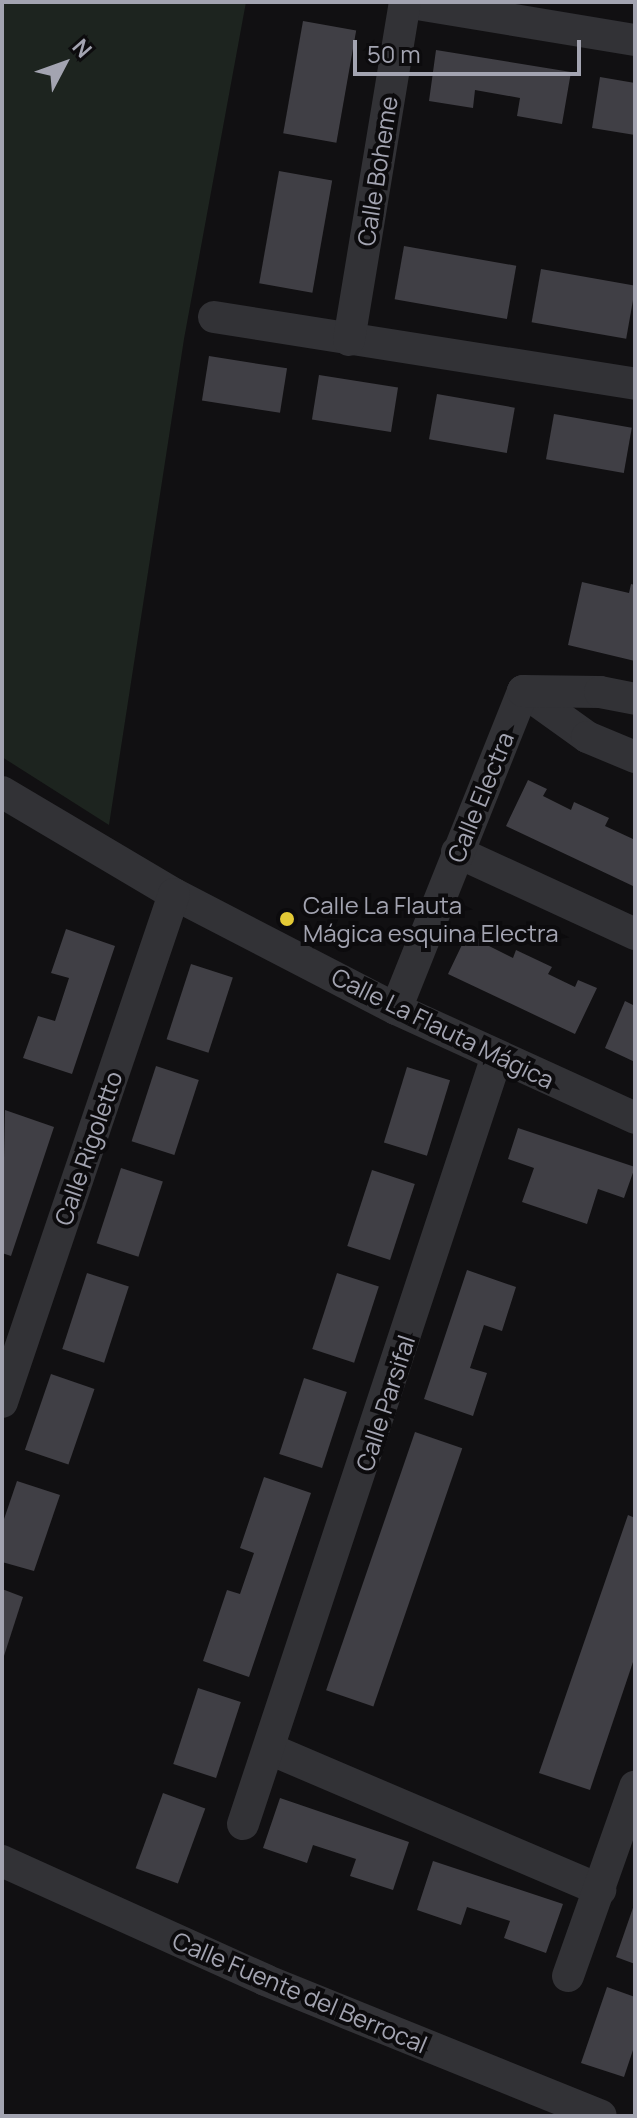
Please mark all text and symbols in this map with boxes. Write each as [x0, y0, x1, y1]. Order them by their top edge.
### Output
north arrow [24, 24, 104, 104]
scale bar [357, 24, 585, 74]
text: N [66, 32, 99, 64]
text: 50 m [367, 37, 421, 70]
street label: Calle Boheme [351, 94, 403, 248]
street label: Calle Electra [441, 728, 519, 866]
place label: Calle La Flauta Mágica esquina Electra [303, 891, 558, 947]
marker: Calle La Flauta Mágica esquina Electra [278, 910, 296, 928]
street label: Calle La Flauta Mágica [327, 962, 559, 1094]
street label: Calle Rigoletto [48, 1067, 128, 1229]
street label: Calle Parsifal [349, 1331, 421, 1475]
street label: Calle Fuente del Berrocal [168, 1925, 432, 2059]

